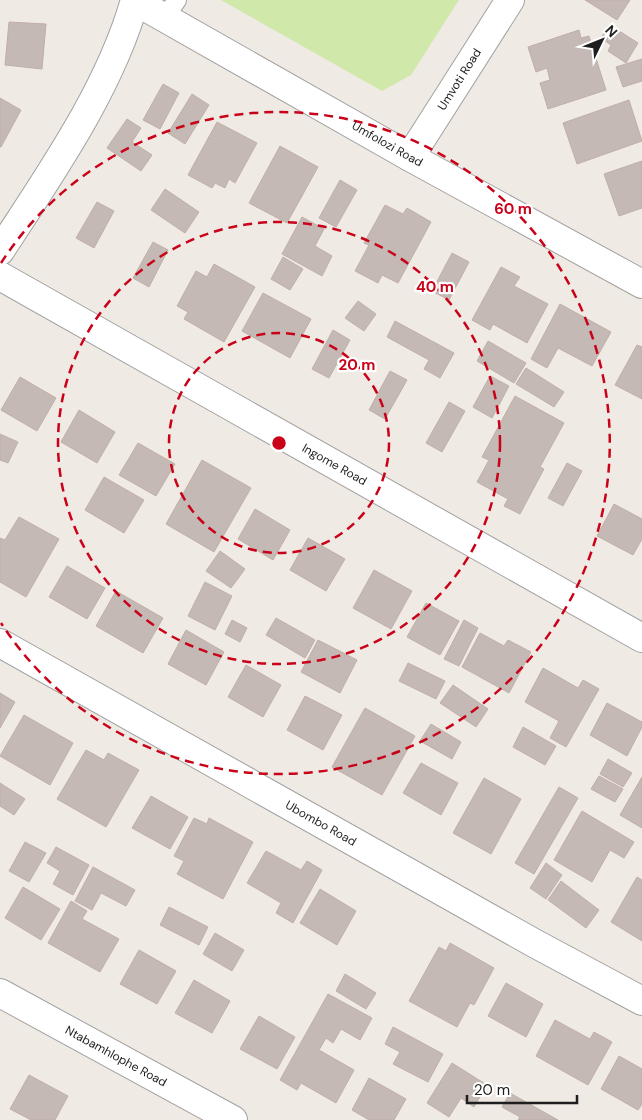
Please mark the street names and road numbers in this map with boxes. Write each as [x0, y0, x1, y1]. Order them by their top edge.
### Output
street label: Umvoti Road [434, 46, 485, 113]
street label: Umfolozi Road [349, 118, 426, 170]
street label: Ingome Road [299, 440, 370, 489]
street label: Ubombo Road [282, 797, 359, 850]
street label: Ntabamhlophe Road [62, 1022, 170, 1090]

